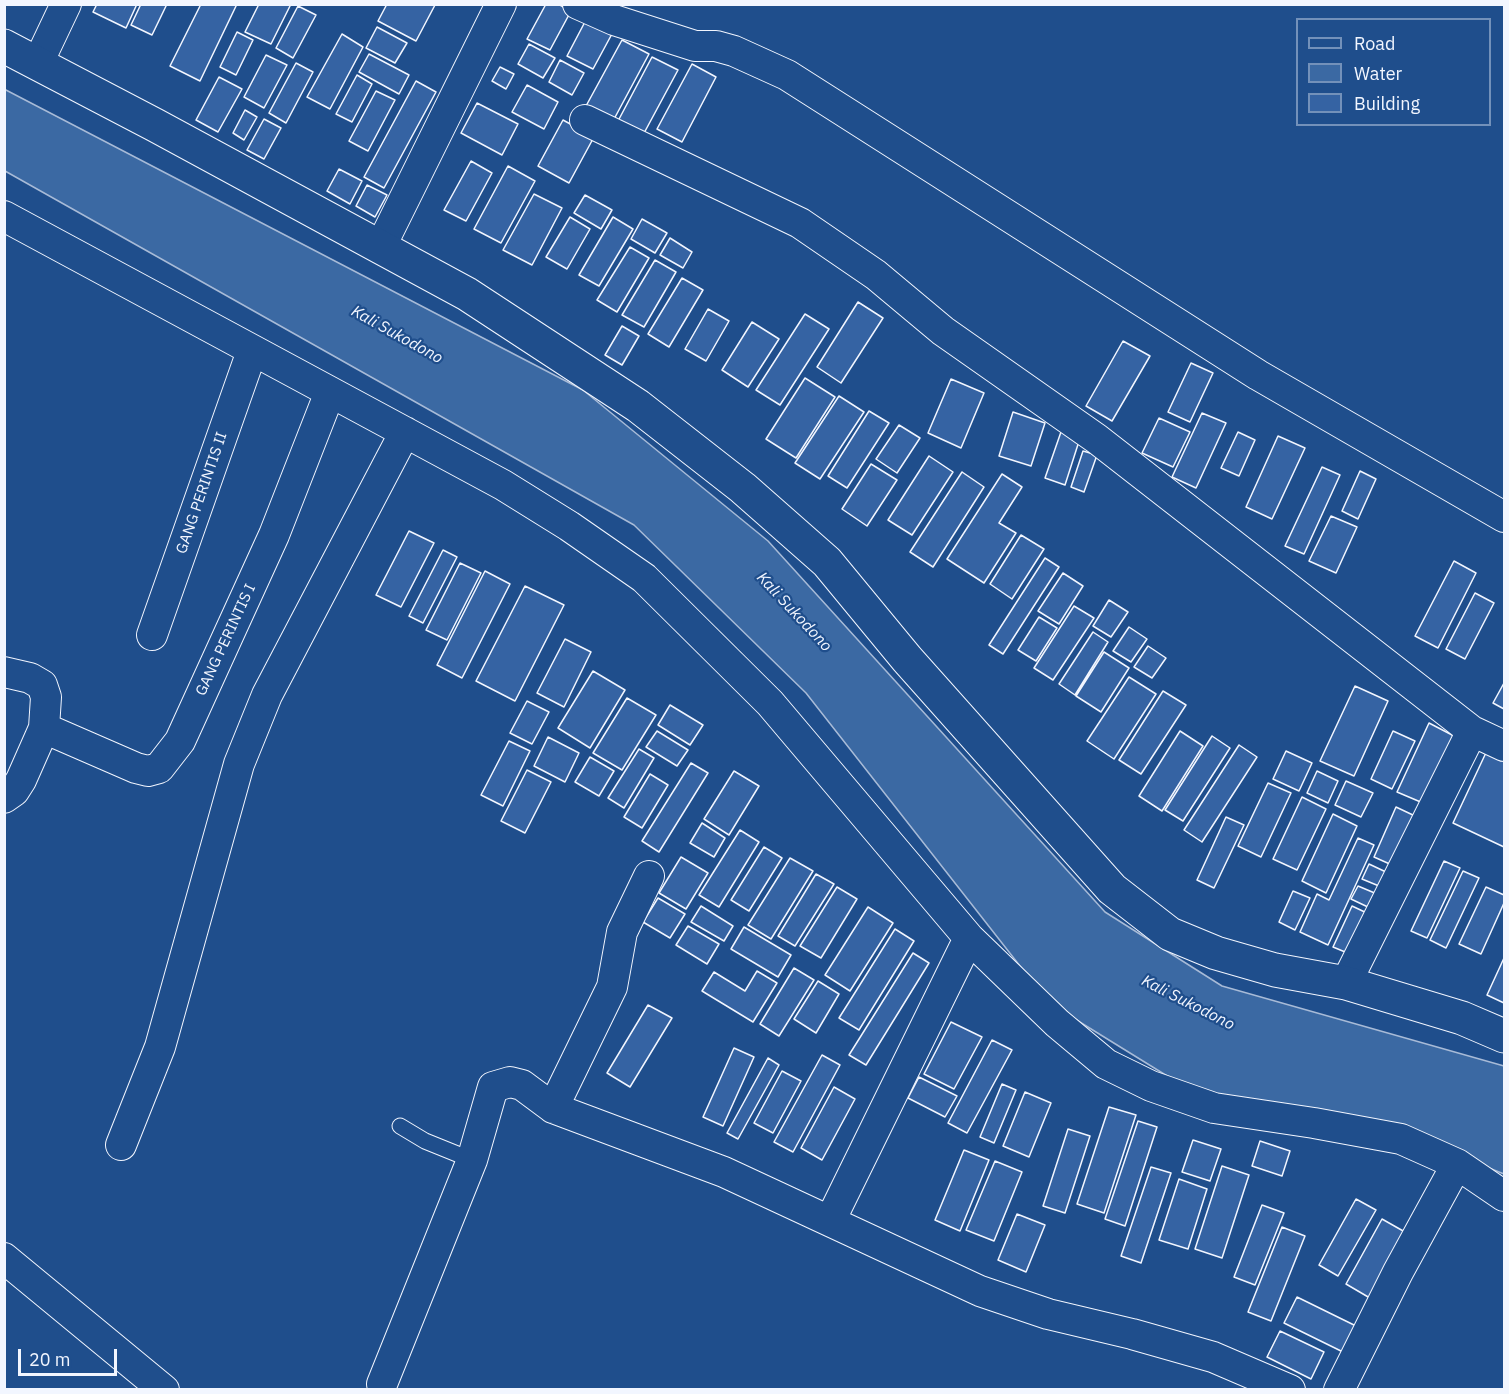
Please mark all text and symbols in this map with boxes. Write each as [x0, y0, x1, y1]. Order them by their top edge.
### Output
legend [1296, 18, 1491, 126]
text: Road [1354, 32, 1395, 55]
text: Water [1354, 62, 1402, 85]
text: Building [1354, 92, 1420, 115]
water label: Kali Sukodono [348, 302, 446, 368]
street label: GANG PERINTIS II [173, 430, 231, 556]
water label: Kali Sukodono [752, 568, 836, 656]
street label: GANG PERINTIS I [192, 581, 260, 699]
water label: Kali Sukodono [1138, 971, 1238, 1035]
scale bar [21, 1337, 120, 1375]
text: 20 m [29, 1348, 71, 1371]

